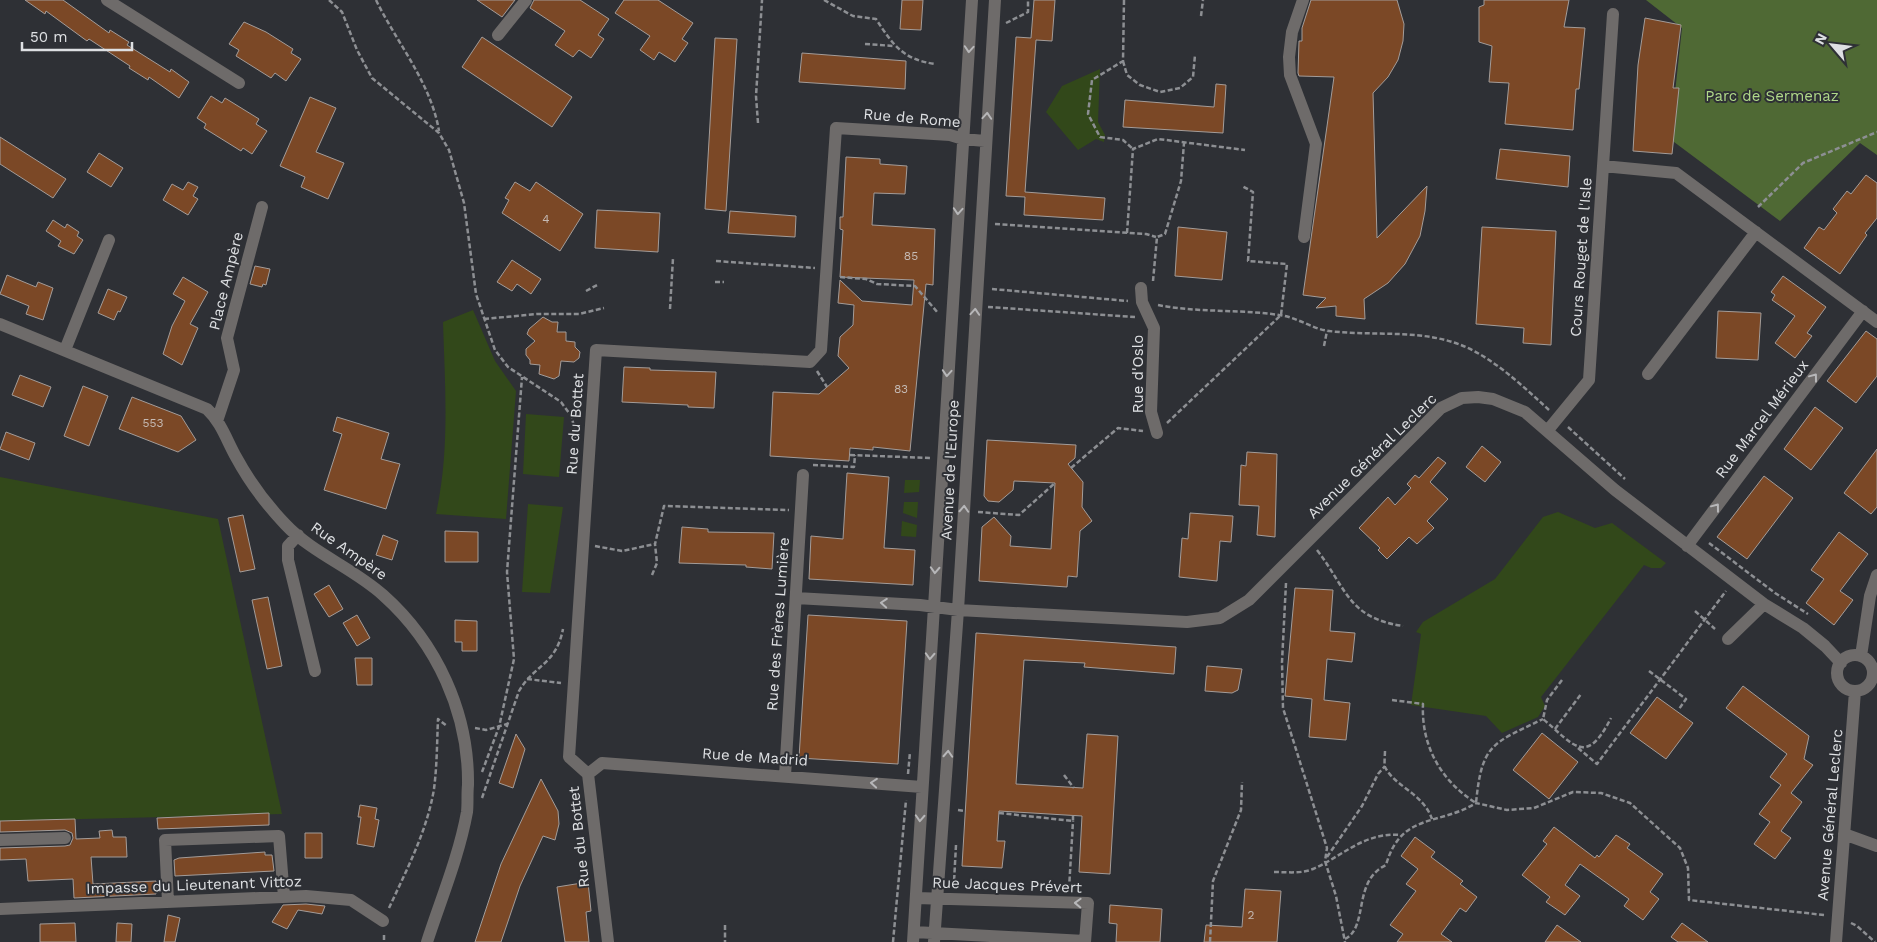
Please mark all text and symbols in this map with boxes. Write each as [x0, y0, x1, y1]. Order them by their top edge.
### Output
scale bar [22, 20, 132, 52]
north arrow [1807, 20, 1857, 70]
text: 50 m [30, 28, 67, 46]
text: N [1811, 31, 1830, 47]
one-way arrow [963, 45, 974, 53]
park label: Parc de Sermenaz [1705, 87, 1839, 105]
street label: Rue de Rome [863, 105, 961, 131]
one-way arrow [981, 112, 992, 120]
street label: Cours Rouget de l'Isle [1566, 177, 1596, 337]
one-way arrow [953, 207, 964, 215]
house number: 4 [542, 212, 550, 226]
street label: Place Ampère [205, 230, 247, 332]
house number: 85 [904, 249, 918, 263]
one-way arrow [970, 308, 981, 316]
street label: Rue d'Oslo [1129, 335, 1147, 413]
street label: Rue Marcel Mérieux [1712, 356, 1812, 482]
one-way arrow [942, 369, 953, 377]
street label: Rue du Bottet [562, 372, 588, 475]
one-way arrow [1808, 374, 1816, 383]
house number: 83 [894, 382, 908, 396]
street label: Avenue Général Leclerc [1304, 390, 1440, 522]
street label: Avenue de l'Europe [937, 399, 963, 541]
house number: 553 [143, 416, 163, 430]
one-way arrow [1710, 503, 1719, 513]
one-way arrow [958, 505, 969, 513]
street label: Rue Ampère [307, 518, 391, 584]
street label: Rue des Frères Lumière [763, 537, 793, 711]
one-way arrow [930, 566, 941, 574]
one-way arrow [880, 598, 888, 609]
one-way arrow [925, 652, 936, 660]
street label: Avenue Général Leclerc [1814, 728, 1846, 902]
street label: Rue de Madrid [701, 744, 809, 770]
one-way arrow [943, 750, 954, 758]
one-way arrow [869, 777, 877, 788]
street label: Rue du Bottet [565, 785, 593, 888]
one-way arrow [915, 814, 926, 822]
street label: Impasse du Lieutenant Vittoz [86, 872, 302, 898]
street label: Rue Jacques Prévert [932, 873, 1083, 897]
one-way arrow [1074, 897, 1082, 908]
house number: 2 [1248, 908, 1255, 922]

